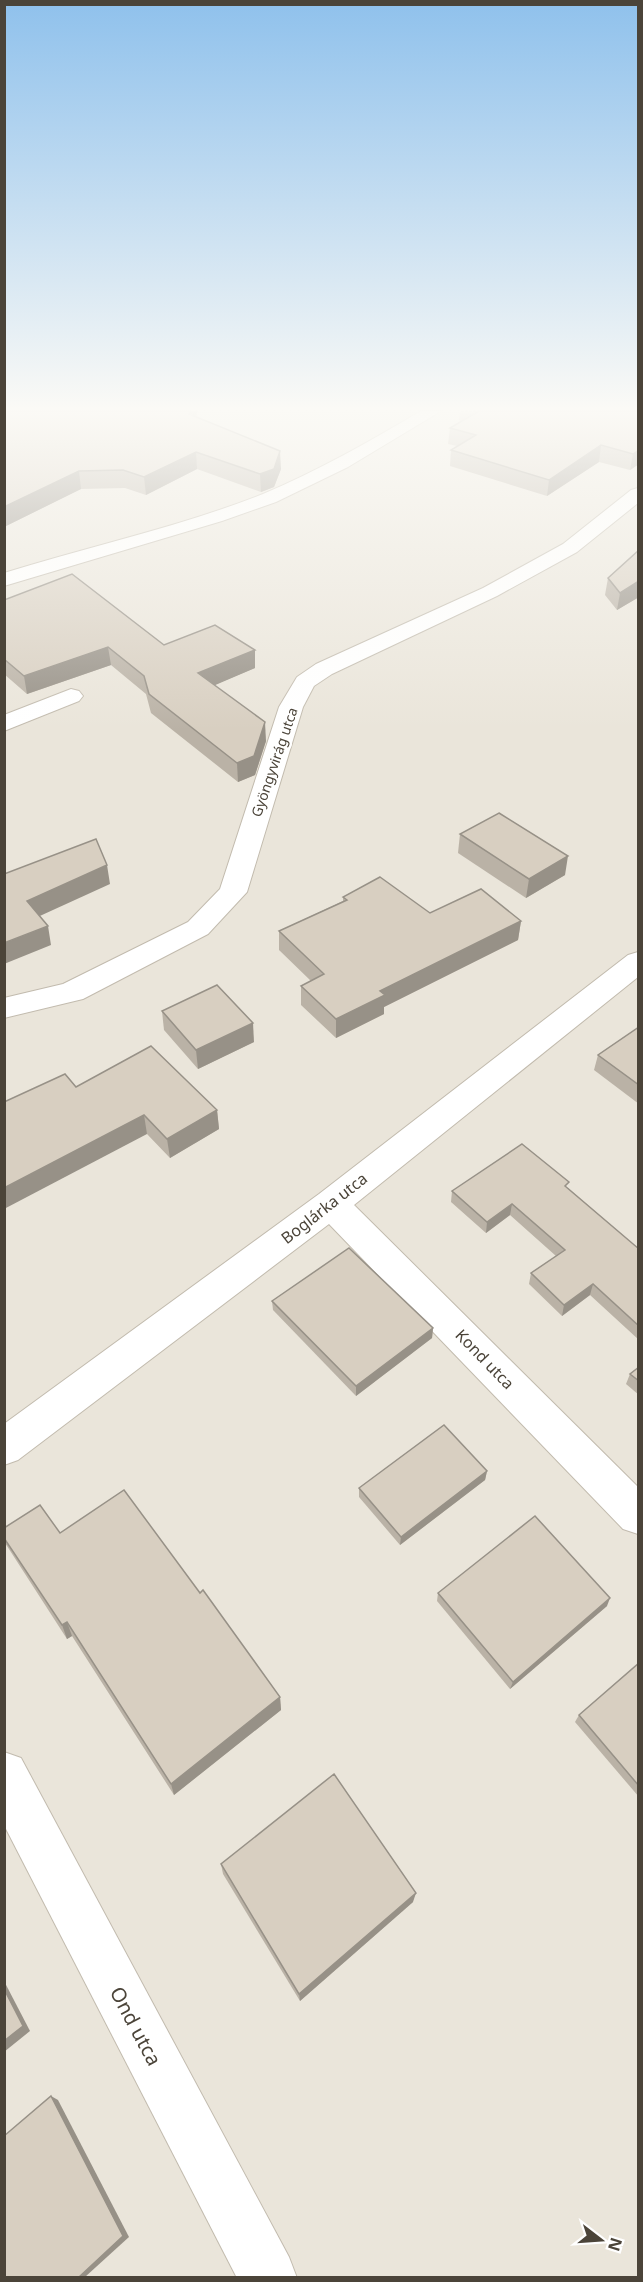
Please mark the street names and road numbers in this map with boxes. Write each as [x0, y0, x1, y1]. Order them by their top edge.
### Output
street label: Gyöngyvirág utca [246, 705, 302, 819]
street label: Boglárka utca [276, 1167, 372, 1249]
street label: Kond utca [451, 1324, 519, 1394]
street label: Ond utca [104, 1982, 168, 2070]

